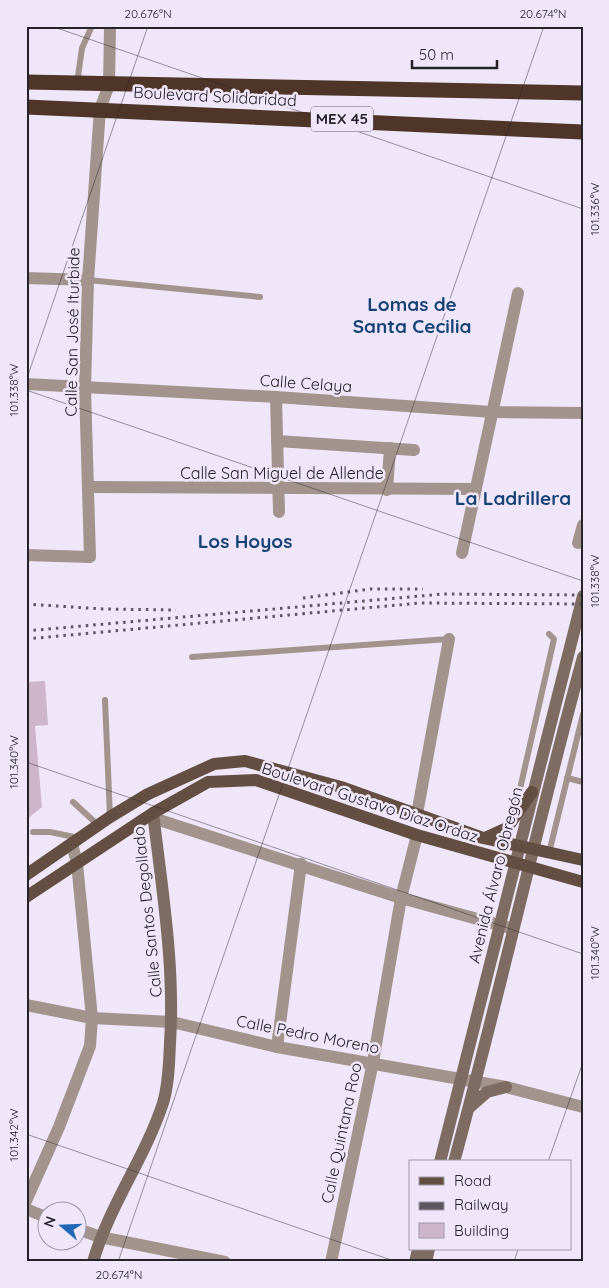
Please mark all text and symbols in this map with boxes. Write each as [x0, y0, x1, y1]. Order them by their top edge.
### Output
text: 20.676°N [124, 6, 172, 21]
text: 20.674°N [519, 6, 567, 21]
scale bar [412, 38, 496, 70]
text: 50 m [419, 45, 454, 64]
street label: Boulevard Solidaridad [133, 82, 297, 110]
road number: MEX 45 [311, 106, 373, 132]
text: 101.336°W [587, 182, 602, 235]
street label: Calle San José Iturbide [61, 247, 83, 417]
district label: Lomas de Santa Cecilia [353, 292, 471, 338]
text: 101.338°W [6, 363, 21, 416]
street label: Calle Celaya [259, 370, 353, 396]
street label: Calle San Miguel de Allende [180, 463, 384, 483]
district label: La Ladrillera [455, 486, 571, 510]
district label: Los Hoyos [198, 529, 292, 553]
text: 101.338°W [587, 554, 602, 607]
text: 101.340°W [6, 735, 21, 789]
street label: Boulevard Gustavo Díaz Ordaz [259, 757, 481, 847]
street label: Avenida Álvaro Obregón [463, 785, 527, 965]
street label: Calle Santos Degollado [128, 825, 166, 999]
text: 101.340°W [587, 926, 602, 980]
street label: Calle Pedro Moreno [235, 1010, 381, 1058]
street label: Calle Quintana Roo [316, 1061, 366, 1205]
text: 101.342°W [6, 1108, 21, 1162]
legend [409, 1160, 572, 1250]
text: Road [454, 1171, 491, 1190]
text: Railway [454, 1195, 509, 1214]
north arrow [38, 1200, 88, 1250]
text: N [40, 1214, 60, 1230]
text: Building [454, 1221, 509, 1240]
text: 20.674°N [95, 1267, 143, 1282]

